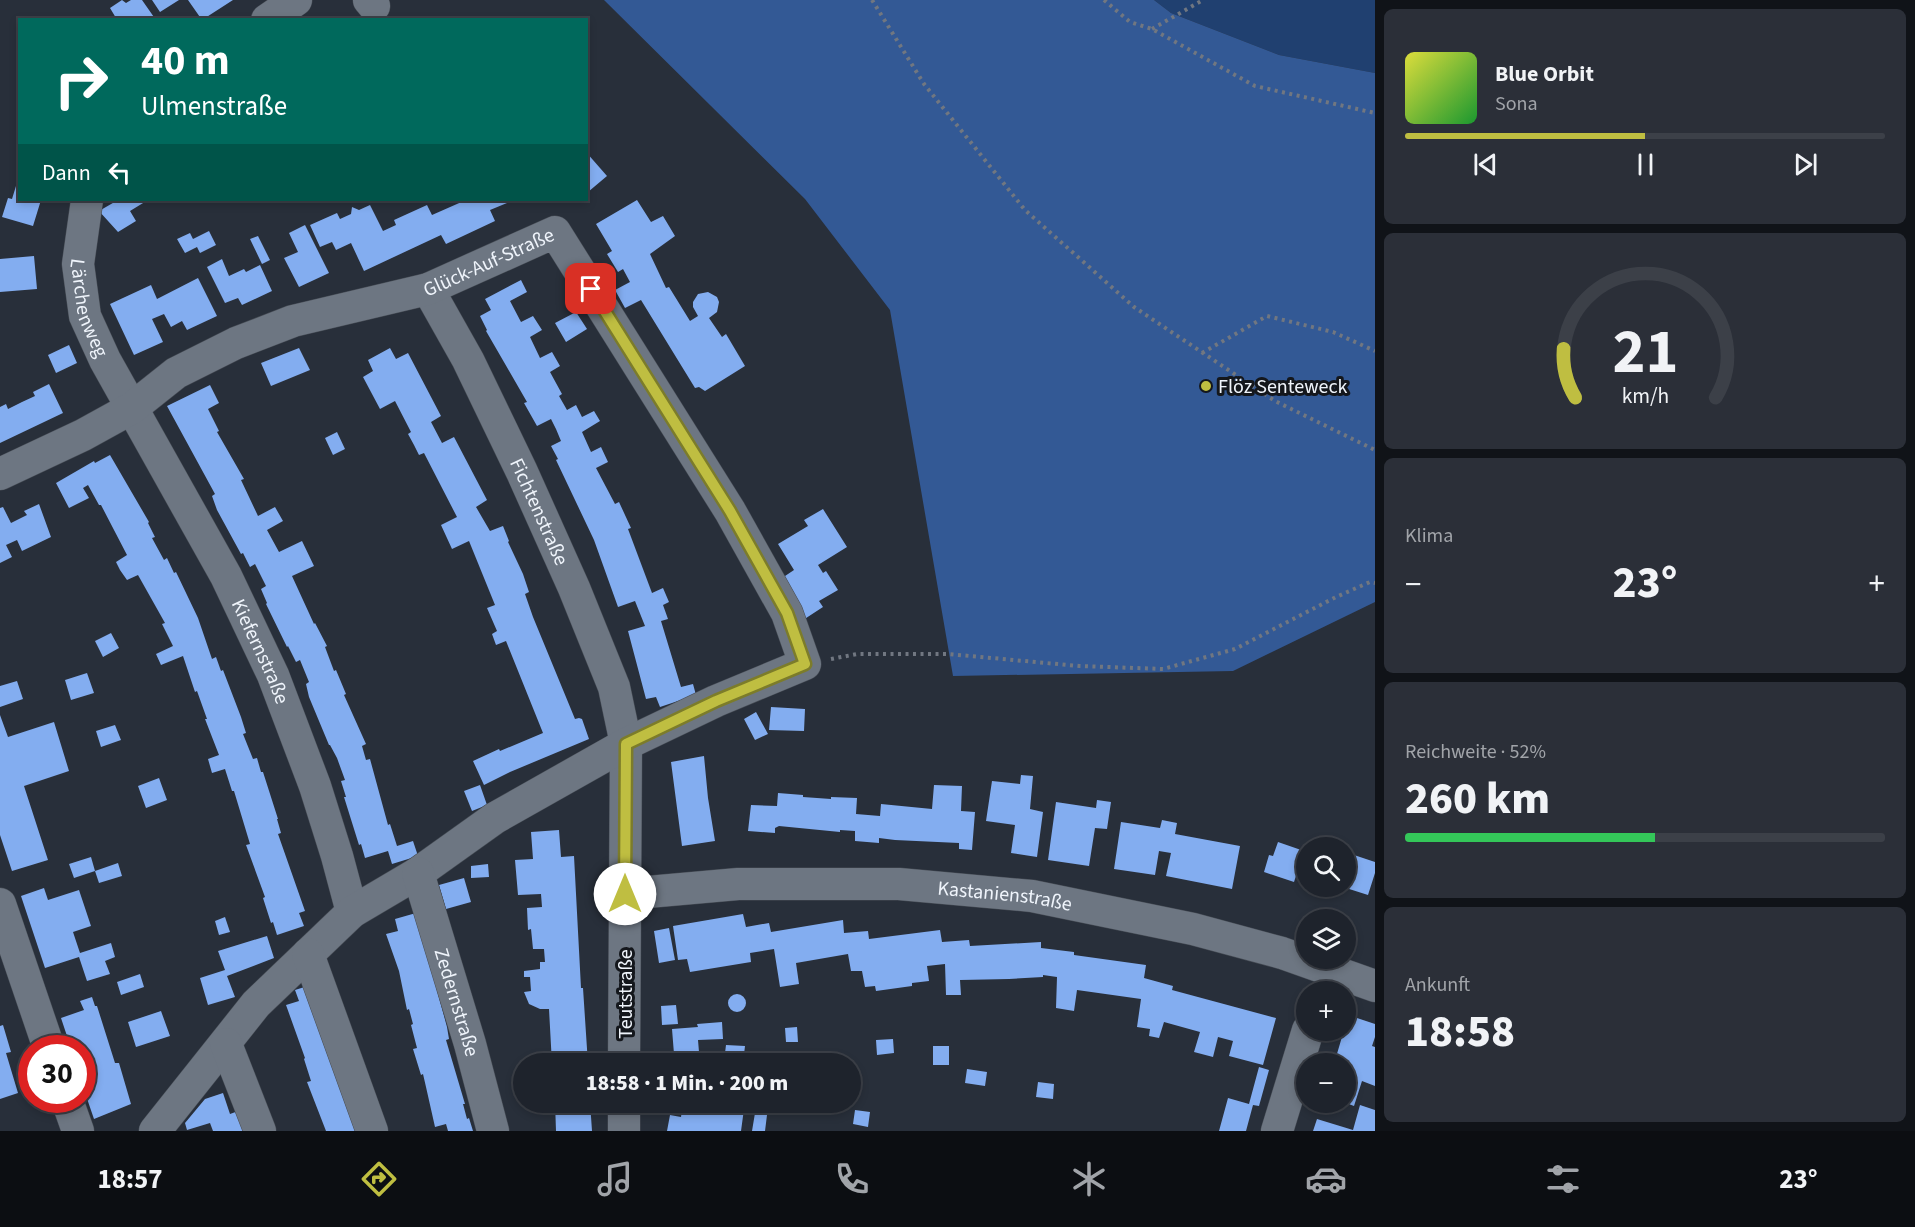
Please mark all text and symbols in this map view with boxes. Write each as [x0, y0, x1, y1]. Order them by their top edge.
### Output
text: 40 m [141, 31, 230, 91]
icon: right [42, 42, 120, 120]
text: Blue Orbit [1495, 58, 1594, 90]
text: Ulmenstraße [141, 87, 287, 126]
text: Sona [1495, 90, 1538, 118]
icon: previous [1469, 148, 1502, 181]
icon: pause [1629, 148, 1662, 181]
icon: next [1789, 148, 1822, 181]
icon: left [103, 156, 136, 189]
text: Dann [42, 157, 91, 189]
street label: Glück-Auf-Straße [419, 221, 559, 304]
street label: Lärchenweg [63, 257, 115, 362]
pin [565, 263, 616, 314]
icon: arrive [574, 272, 607, 305]
text: 21 [1612, 308, 1678, 397]
place label: Flöz Senteweck [1218, 373, 1348, 401]
marker: Flöz Senteweck [1199, 379, 1213, 393]
text: km/h [1621, 382, 1669, 413]
street label: Fichtenstraße [502, 453, 575, 570]
text: Klima [1405, 522, 1453, 550]
text: 23° [1613, 551, 1677, 615]
text: − [1405, 561, 1421, 608]
text: + [1869, 561, 1885, 608]
street label: Kiefernstraße [224, 595, 296, 708]
text: Reichweite · 52% [1405, 738, 1546, 766]
text: 260 km [1405, 767, 1550, 831]
map controls [1296, 837, 1356, 1113]
button: search [1296, 837, 1356, 897]
position arrow [593, 862, 657, 926]
street label: Kastanienstraße [936, 875, 1075, 919]
button: layers [1296, 909, 1356, 969]
street label: Zedernstraße [427, 945, 486, 1060]
street label: Teutstraße [612, 949, 640, 1039]
text: Ankunft [1405, 971, 1470, 999]
button: + [1296, 981, 1356, 1041]
text: 18:58 [1405, 1000, 1515, 1064]
speed limit sign: 30 [18, 1035, 96, 1113]
button: − [1296, 1053, 1356, 1113]
text: 18:58 · 1 Min. · 200 m [586, 1067, 788, 1099]
icon: directions [358, 1158, 400, 1200]
icon: music [594, 1158, 636, 1200]
icon: phone [831, 1158, 873, 1200]
icon: climate [1068, 1158, 1110, 1200]
icon: car [1305, 1158, 1347, 1200]
icon: filters [1542, 1158, 1584, 1200]
text: 18:57 [97, 1160, 163, 1199]
text: 23° [1779, 1160, 1818, 1199]

